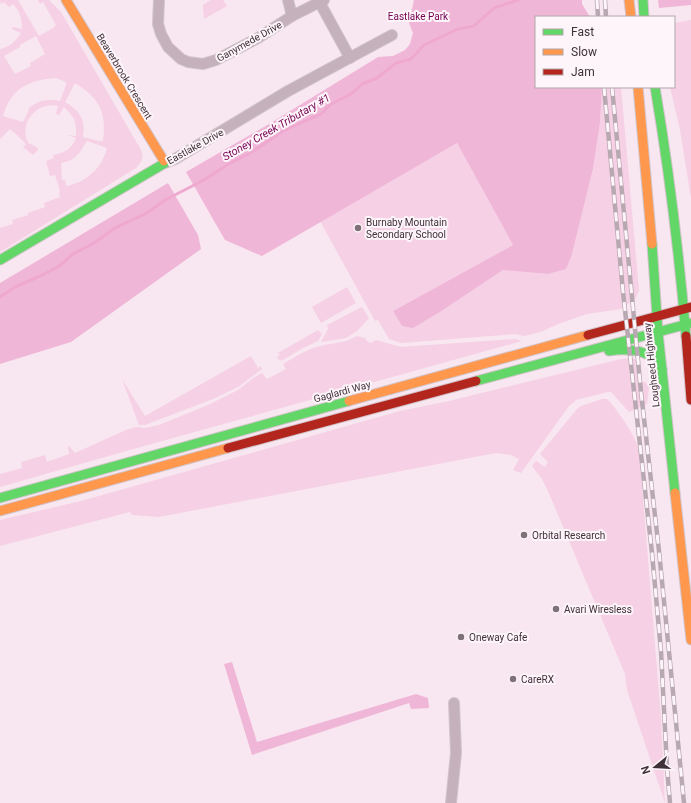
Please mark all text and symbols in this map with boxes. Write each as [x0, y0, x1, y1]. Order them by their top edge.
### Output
park label: Eastlake Park [388, 11, 449, 22]
legend [535, 16, 675, 88]
street label: Ganymede Drive [215, 19, 284, 64]
text: Fast [571, 25, 594, 39]
street label: Beaverbrook Crescent [95, 31, 154, 121]
text: Slow [571, 45, 597, 59]
text: Jam [571, 65, 595, 79]
water label: Stoney Creek Tributary #1 [220, 91, 332, 164]
street label: Eastlake Drive [165, 126, 225, 166]
place label: Burnaby Mountain Secondary School [366, 217, 447, 240]
marker: Burnaby Mountain Secondary School [353, 223, 363, 233]
street label: Lougheed Highway [642, 322, 661, 408]
street label: Gaglardi Way [312, 379, 372, 404]
marker: Orbital Research [519, 530, 529, 540]
place label: Orbital Research [532, 530, 605, 541]
marker: Avari Wiresless [551, 604, 561, 614]
place label: Avari Wiresless [564, 604, 632, 615]
marker: Oneway Cafe [456, 632, 466, 642]
place label: Oneway Cafe [469, 632, 527, 643]
marker: CareRX [508, 674, 518, 684]
place label: CareRX [521, 674, 554, 685]
north arrow [635, 747, 675, 787]
text: N [639, 764, 653, 776]

